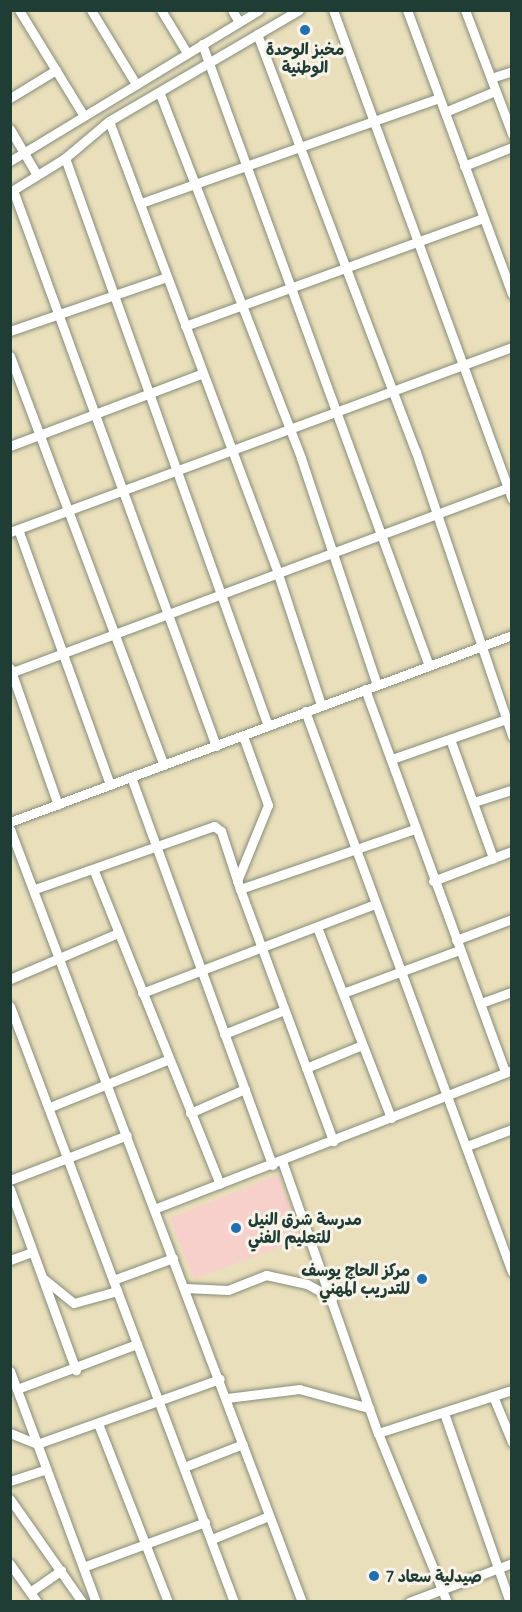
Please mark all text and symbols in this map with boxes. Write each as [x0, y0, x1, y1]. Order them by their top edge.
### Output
marker: مخبز الوحدة الوطنية [298, 23, 312, 37]
place label: مخبز الوحدة الوطنية [266, 39, 344, 77]
place label: مدرسة شرق النيل للتعليم الفني [248, 1209, 362, 1247]
marker: مدرسة شرق النيل للتعليم الفني [229, 1221, 243, 1235]
place label: مركز الحاج يوسف للتدريب المهني [301, 1260, 410, 1298]
marker: مركز الحاج يوسف للتدريب المهني [415, 1272, 429, 1286]
place label: صيدلية سعاد 7 [386, 1566, 482, 1586]
marker: صيدلية سعاد 7 [367, 1569, 381, 1583]

